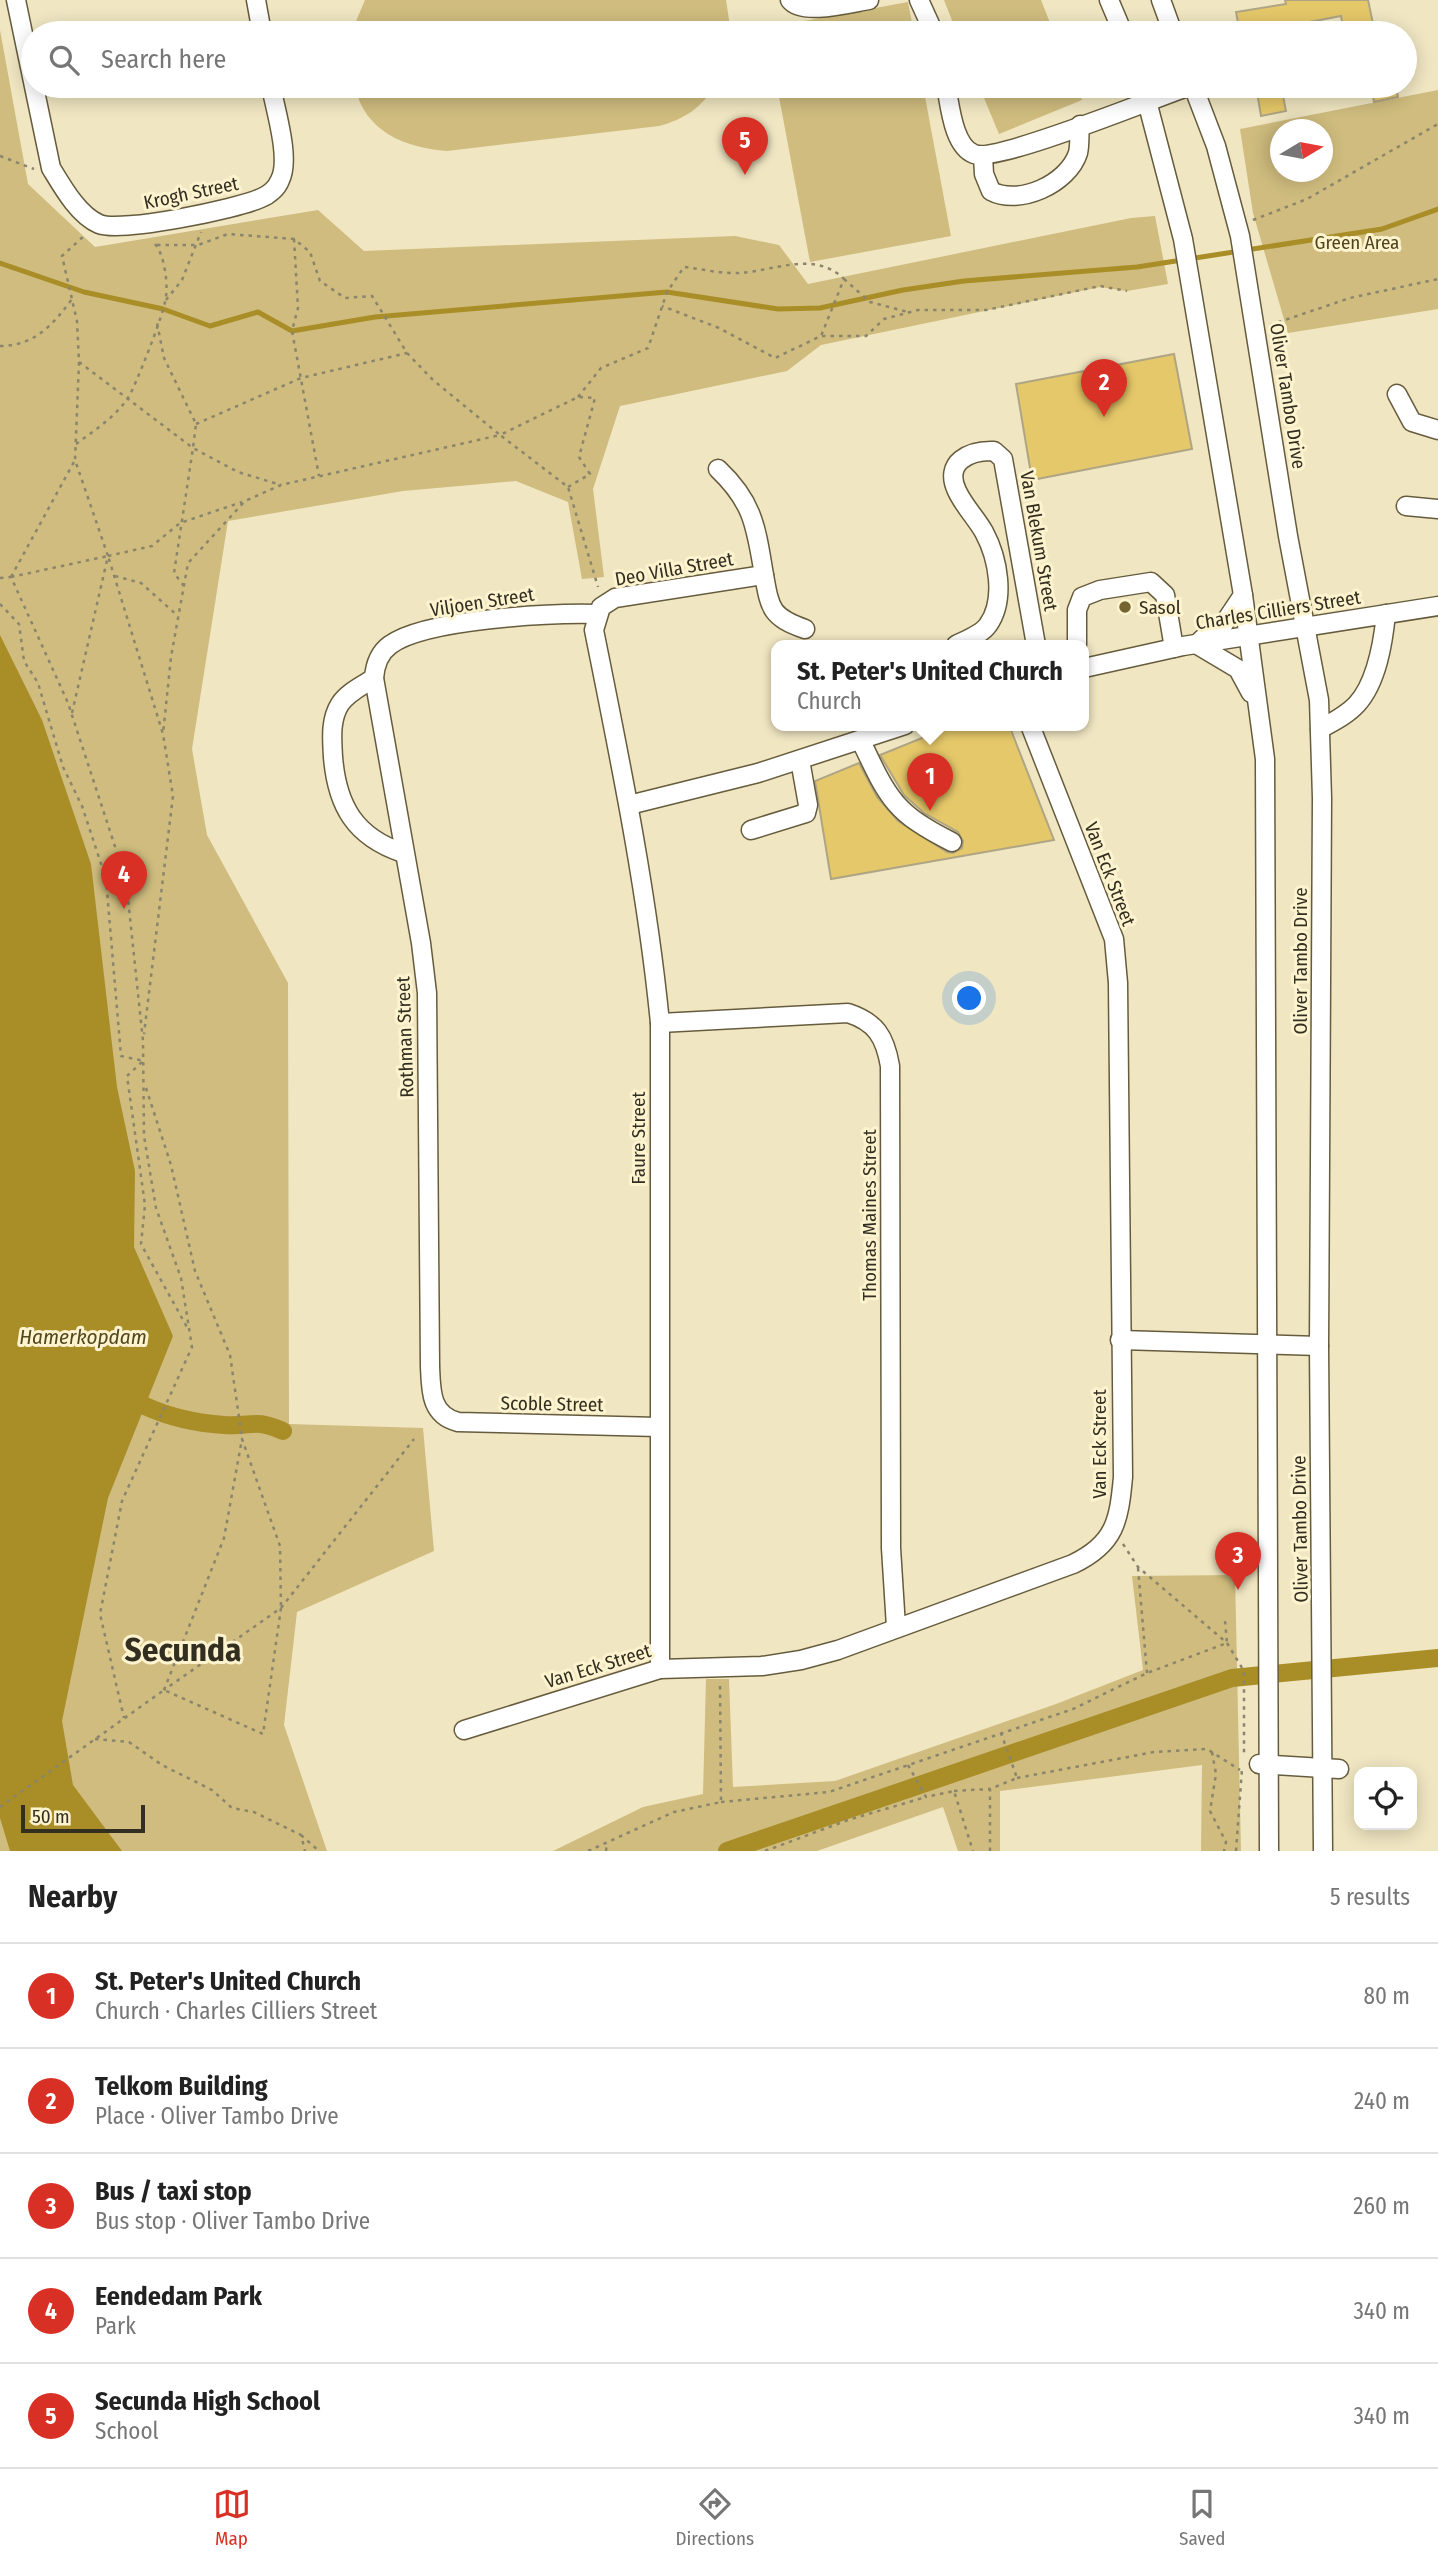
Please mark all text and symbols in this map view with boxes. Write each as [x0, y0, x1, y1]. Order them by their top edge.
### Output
search box [21, 21, 1417, 98]
icon: search [45, 41, 83, 79]
text: Search here [101, 44, 226, 75]
pin: 5 [722, 117, 768, 175]
north arrow [1270, 119, 1333, 182]
street label: Krogh Street [142, 172, 241, 214]
park label: Green Area [1315, 231, 1399, 254]
street label: Oliver Tambo Drive [1265, 322, 1311, 470]
pin: 2 [1081, 359, 1127, 417]
street label: Van Blekum Street [1015, 469, 1063, 614]
street label: Deo Villa Street [613, 547, 736, 591]
street label: Viljoen Street [428, 582, 536, 622]
street label: Charles Cilliers Street [1194, 585, 1363, 634]
place label: Sasol [1139, 596, 1181, 619]
marker: Sasol [1117, 599, 1133, 615]
popup [771, 640, 1089, 731]
text: St. Peter's United Church [797, 656, 1063, 687]
text: Church [797, 687, 862, 715]
pin: 1 [907, 753, 953, 811]
street label: Van Eck Street [1080, 819, 1141, 930]
pin: 4 [101, 851, 147, 909]
street label: Oliver Tambo Drive [1289, 887, 1312, 1035]
street label: Rothman Street [391, 975, 419, 1098]
your location [952, 981, 986, 1015]
street label: Faure Street [627, 1091, 650, 1185]
street label: Thomas Maines Street [858, 1128, 881, 1301]
water label: Hamerkopdam [19, 1324, 147, 1350]
street label: Van Eck Street [1088, 1389, 1111, 1499]
street label: Scoble Street [500, 1392, 604, 1416]
street label: Oliver Tambo Drive [1287, 1455, 1313, 1603]
pin: 3 [1215, 1532, 1261, 1590]
district label: Secunda [125, 1630, 241, 1670]
street label: Van Eck Street [542, 1639, 654, 1693]
map controls [1354, 1767, 1417, 1830]
button: locate [1354, 1767, 1417, 1830]
scale bar [21, 1802, 145, 1834]
text: 50 m [32, 1805, 70, 1828]
text: Nearby [28, 1879, 117, 1915]
text: 5 results [1330, 1883, 1410, 1911]
text: St. Peter's United Church [95, 1966, 361, 1997]
text: 1 [46, 1982, 56, 2010]
text: 80 m [1363, 1982, 1410, 2010]
text: Church · Charles Cilliers Street [95, 1997, 377, 2025]
text: Telkom Building [95, 2071, 268, 2102]
text: 2 [46, 2087, 56, 2115]
text: 240 m [1354, 2087, 1410, 2115]
text: Place · Oliver Tambo Drive [95, 2102, 339, 2130]
text: Bus / taxi stop [95, 2176, 252, 2207]
text: 3 [46, 2192, 56, 2220]
text: 260 m [1353, 2192, 1410, 2220]
text: Bus stop · Oliver Tambo Drive [95, 2207, 370, 2235]
text: Eendedam Park [95, 2281, 262, 2312]
text: 4 [45, 2297, 57, 2325]
text: 340 m [1354, 2297, 1410, 2325]
text: Park [95, 2312, 136, 2340]
text: Secunda High School [95, 2386, 320, 2417]
text: 5 [45, 2402, 57, 2430]
text: 340 m [1354, 2402, 1410, 2430]
text: School [95, 2417, 159, 2445]
tab: Map [213, 2485, 251, 2550]
tab: Directions [676, 2485, 754, 2550]
tab: Saved [1179, 2485, 1225, 2550]

